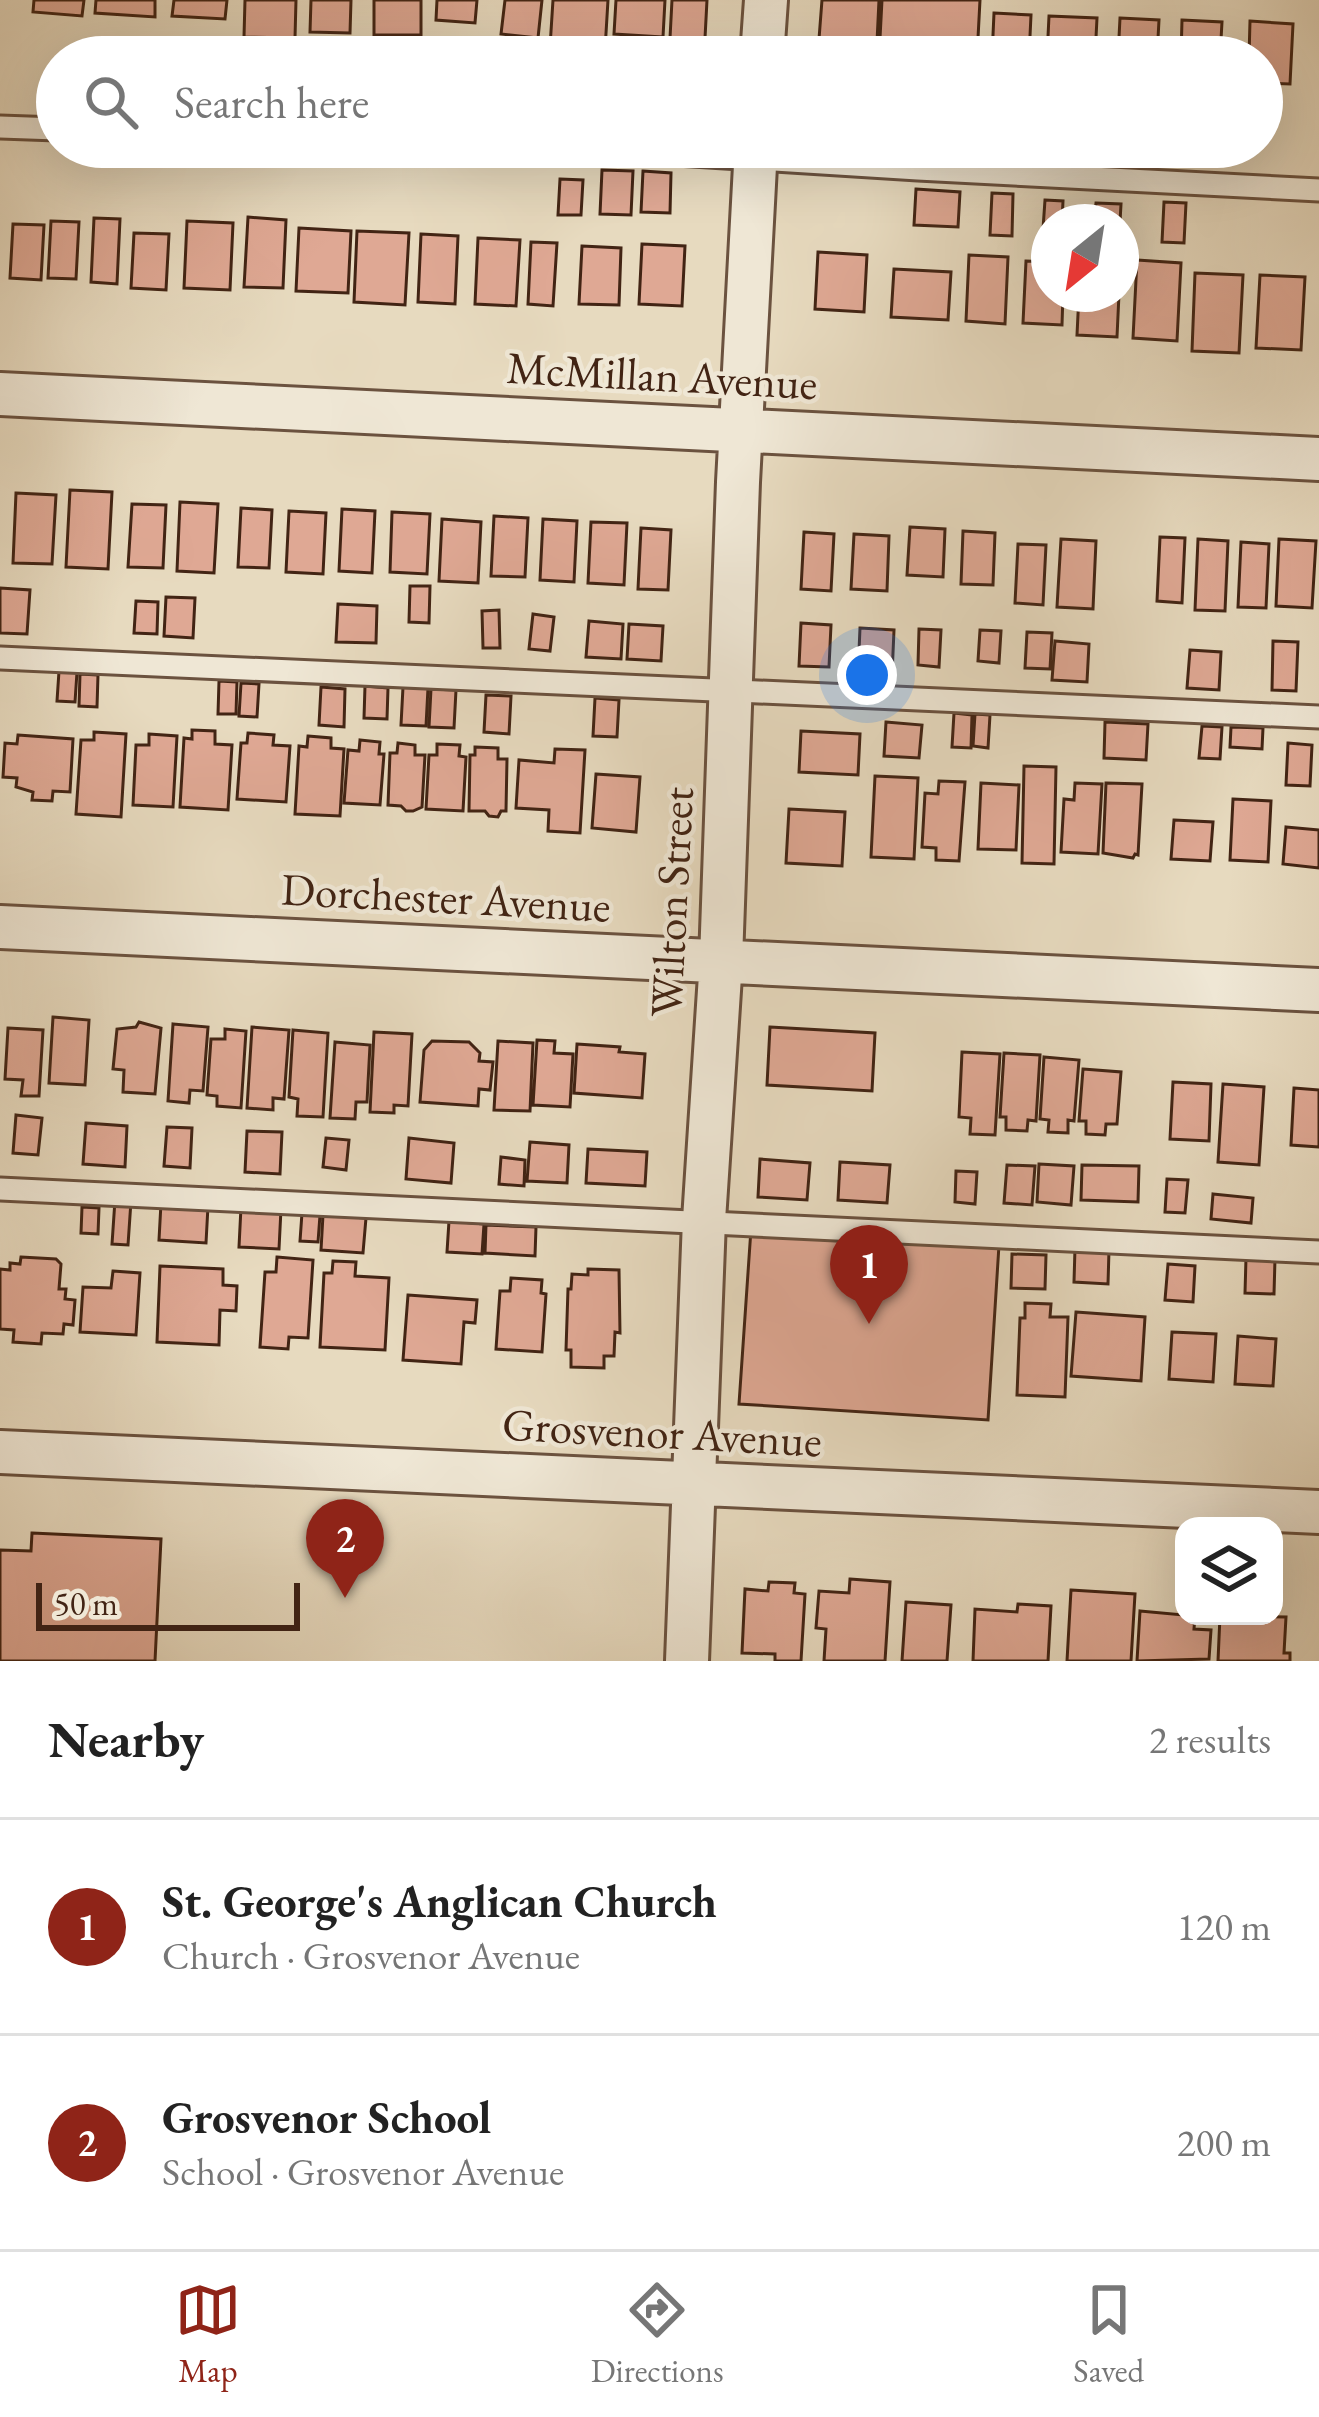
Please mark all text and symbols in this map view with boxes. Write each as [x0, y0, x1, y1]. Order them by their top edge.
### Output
search box [36, 36, 1283, 168]
icon: search [78, 69, 144, 135]
text: Search here [174, 73, 369, 131]
north arrow [1031, 204, 1139, 312]
street label: McMillan Avenue [505, 338, 819, 412]
your location [837, 645, 897, 705]
street label: Wilton Street [636, 786, 706, 1018]
street label: Dorchester Avenue [280, 859, 612, 935]
pin: 1 [830, 1225, 908, 1324]
street label: Grosvenor Avenue [501, 1395, 823, 1469]
pin: 2 [306, 1499, 384, 1598]
map controls [1175, 1517, 1283, 1625]
button: layers [1175, 1517, 1283, 1625]
scale bar [36, 1577, 300, 1630]
text: 50 m [54, 1582, 118, 1625]
text: Nearby [48, 1706, 204, 1772]
text: 2 results [1149, 1714, 1271, 1765]
text: St. George's Anglican Church [162, 1872, 717, 1930]
text: 1 [77, 1901, 97, 1952]
text: 120 m [1177, 1901, 1271, 1952]
text: Church · Grosvenor Avenue [162, 1930, 580, 1981]
text: Grosvenor School [162, 2088, 491, 2146]
text: 2 [77, 2117, 97, 2168]
text: 200 m [1177, 2117, 1271, 2168]
text: School · Grosvenor Avenue [162, 2146, 564, 2197]
tab: Map [175, 2277, 241, 2392]
tab: Directions [591, 2277, 724, 2392]
tab: Saved [1073, 2277, 1144, 2392]

